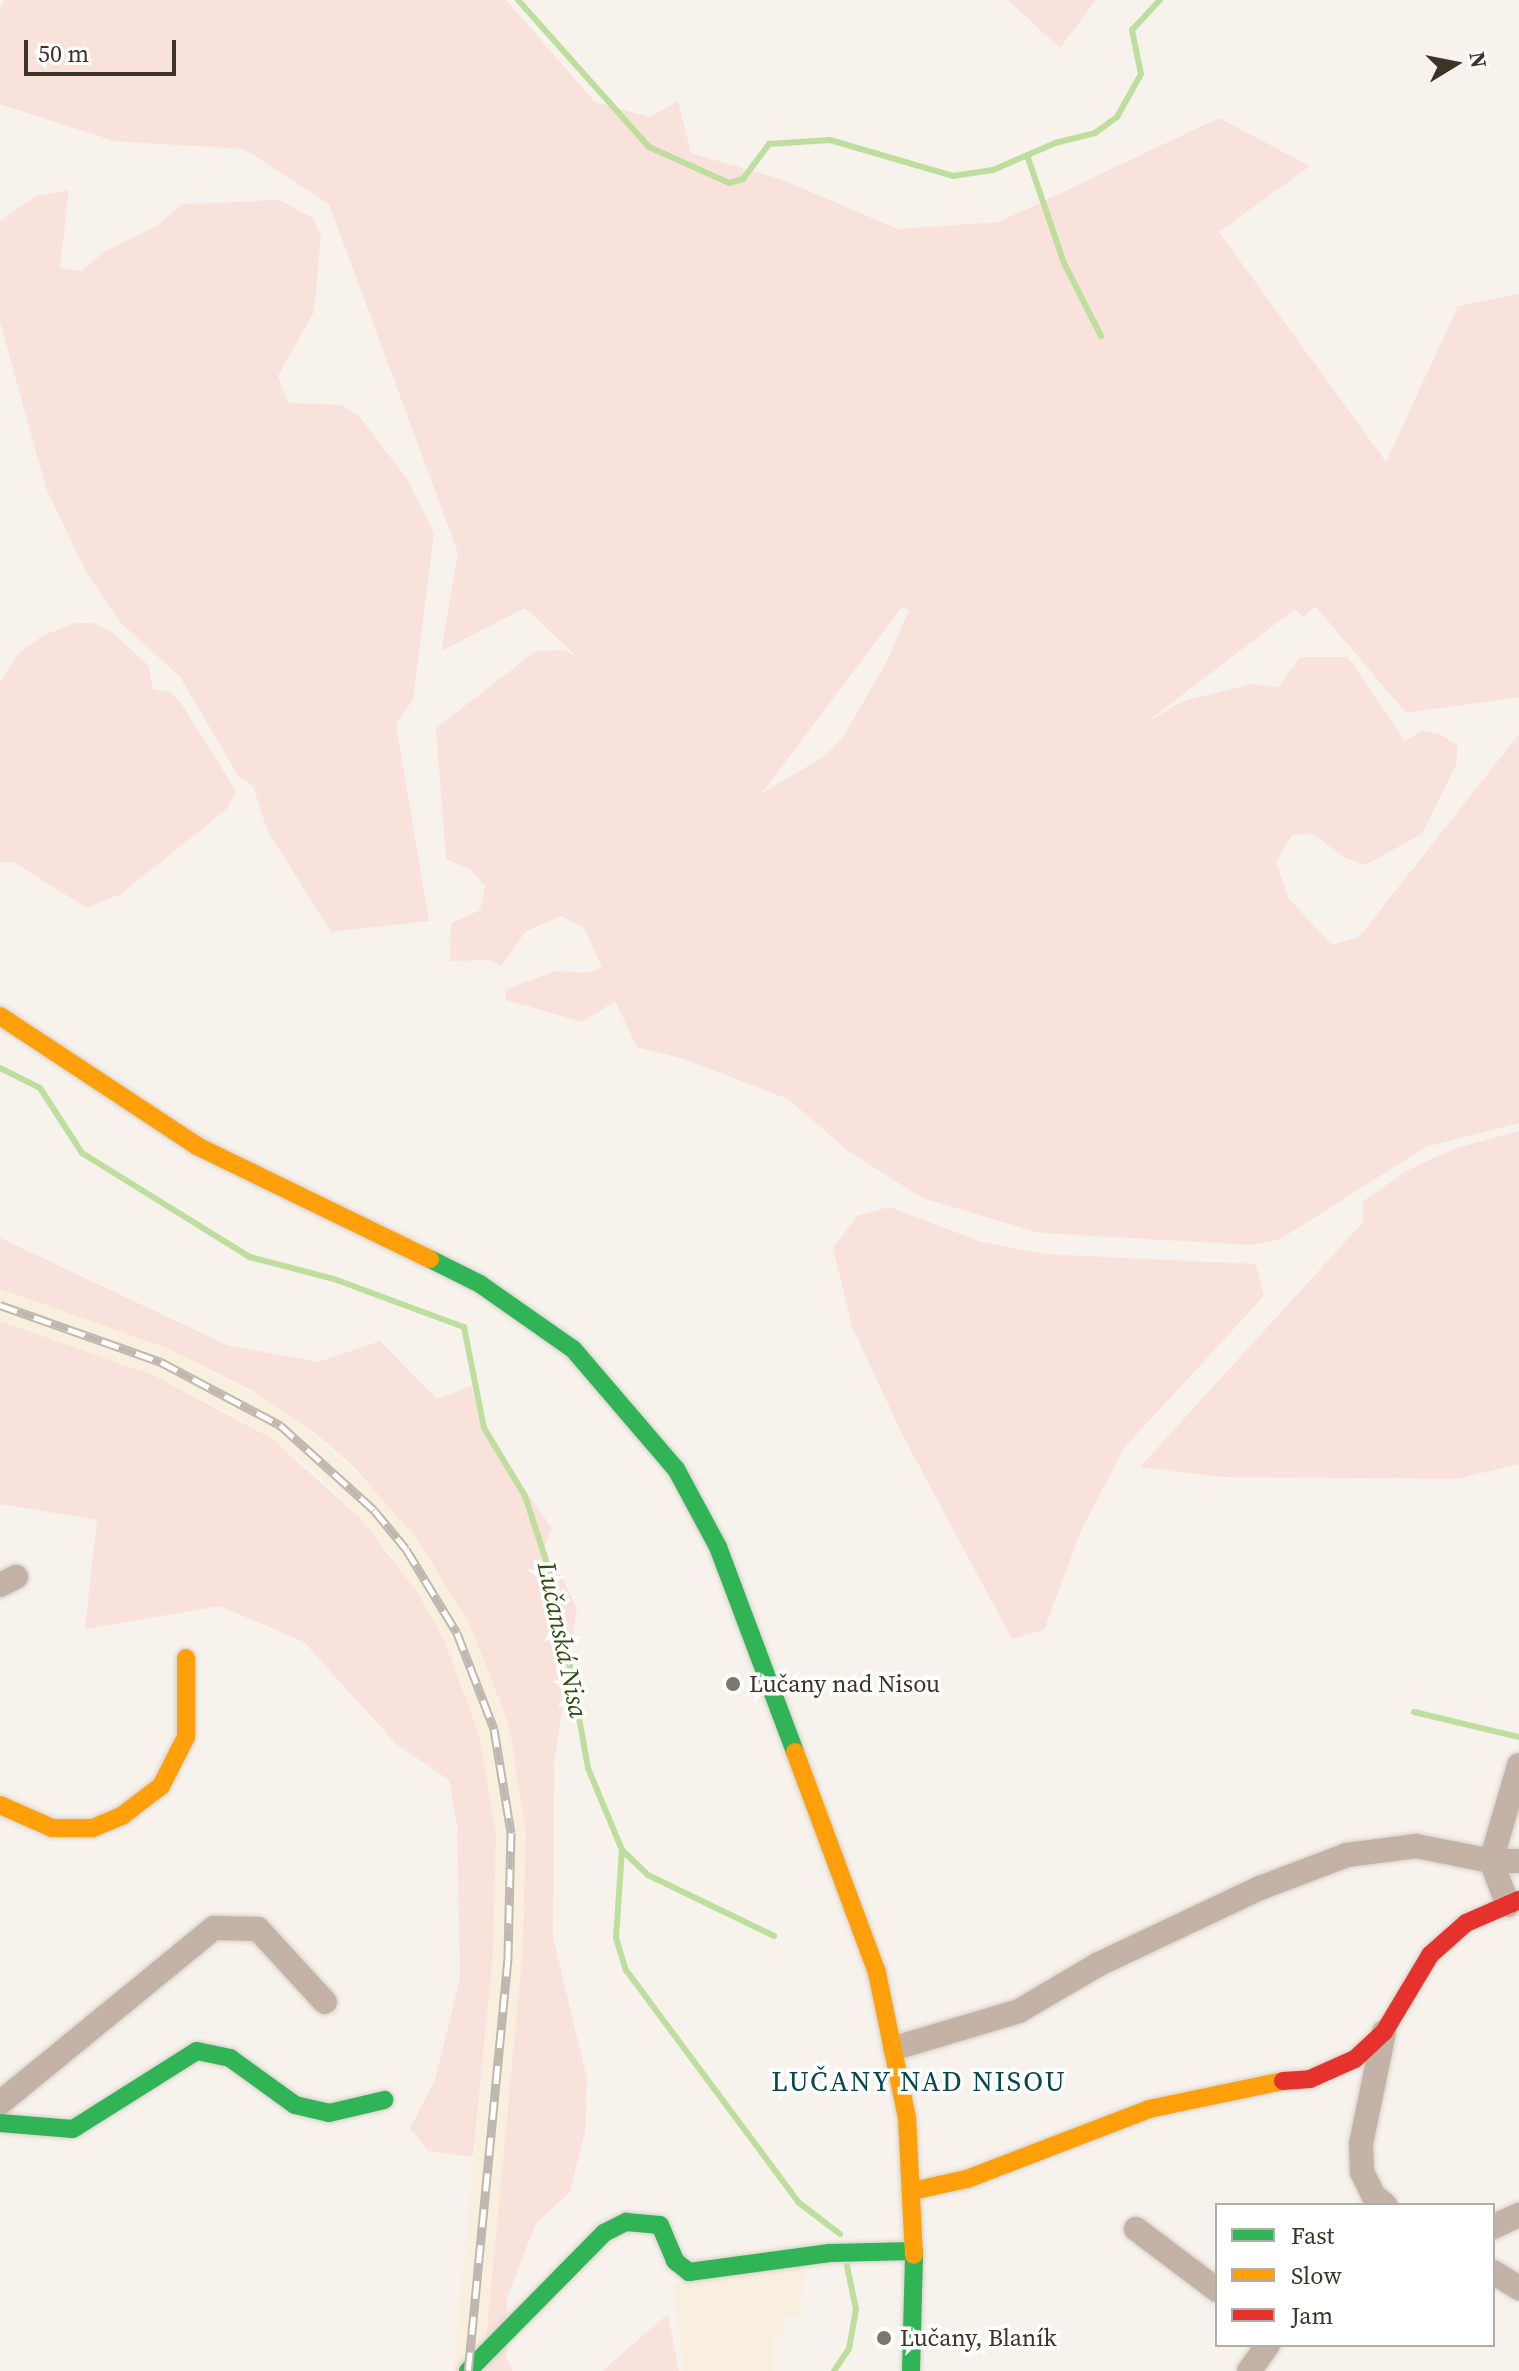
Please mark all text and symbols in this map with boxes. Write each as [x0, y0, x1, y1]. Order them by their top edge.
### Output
scale bar [28, 24, 180, 74]
north arrow [1415, 24, 1495, 104]
text: 50 m [38, 37, 89, 70]
text: N [1462, 49, 1495, 70]
water label: Lučanská Nisa [530, 1559, 594, 1721]
place label: Lučany nad Nisou [749, 1670, 940, 1698]
marker: Lučany nad Nisou [724, 1675, 742, 1693]
district label: LUČANY NAD NISOU [771, 2064, 1067, 2098]
legend [1215, 2203, 1495, 2347]
text: Fast [1291, 2219, 1334, 2252]
text: Slow [1291, 2259, 1342, 2292]
text: Jam [1291, 2299, 1333, 2332]
place label: Lučany, Blaník [900, 2324, 1057, 2352]
marker: Lučany, Blaník [875, 2329, 893, 2347]

